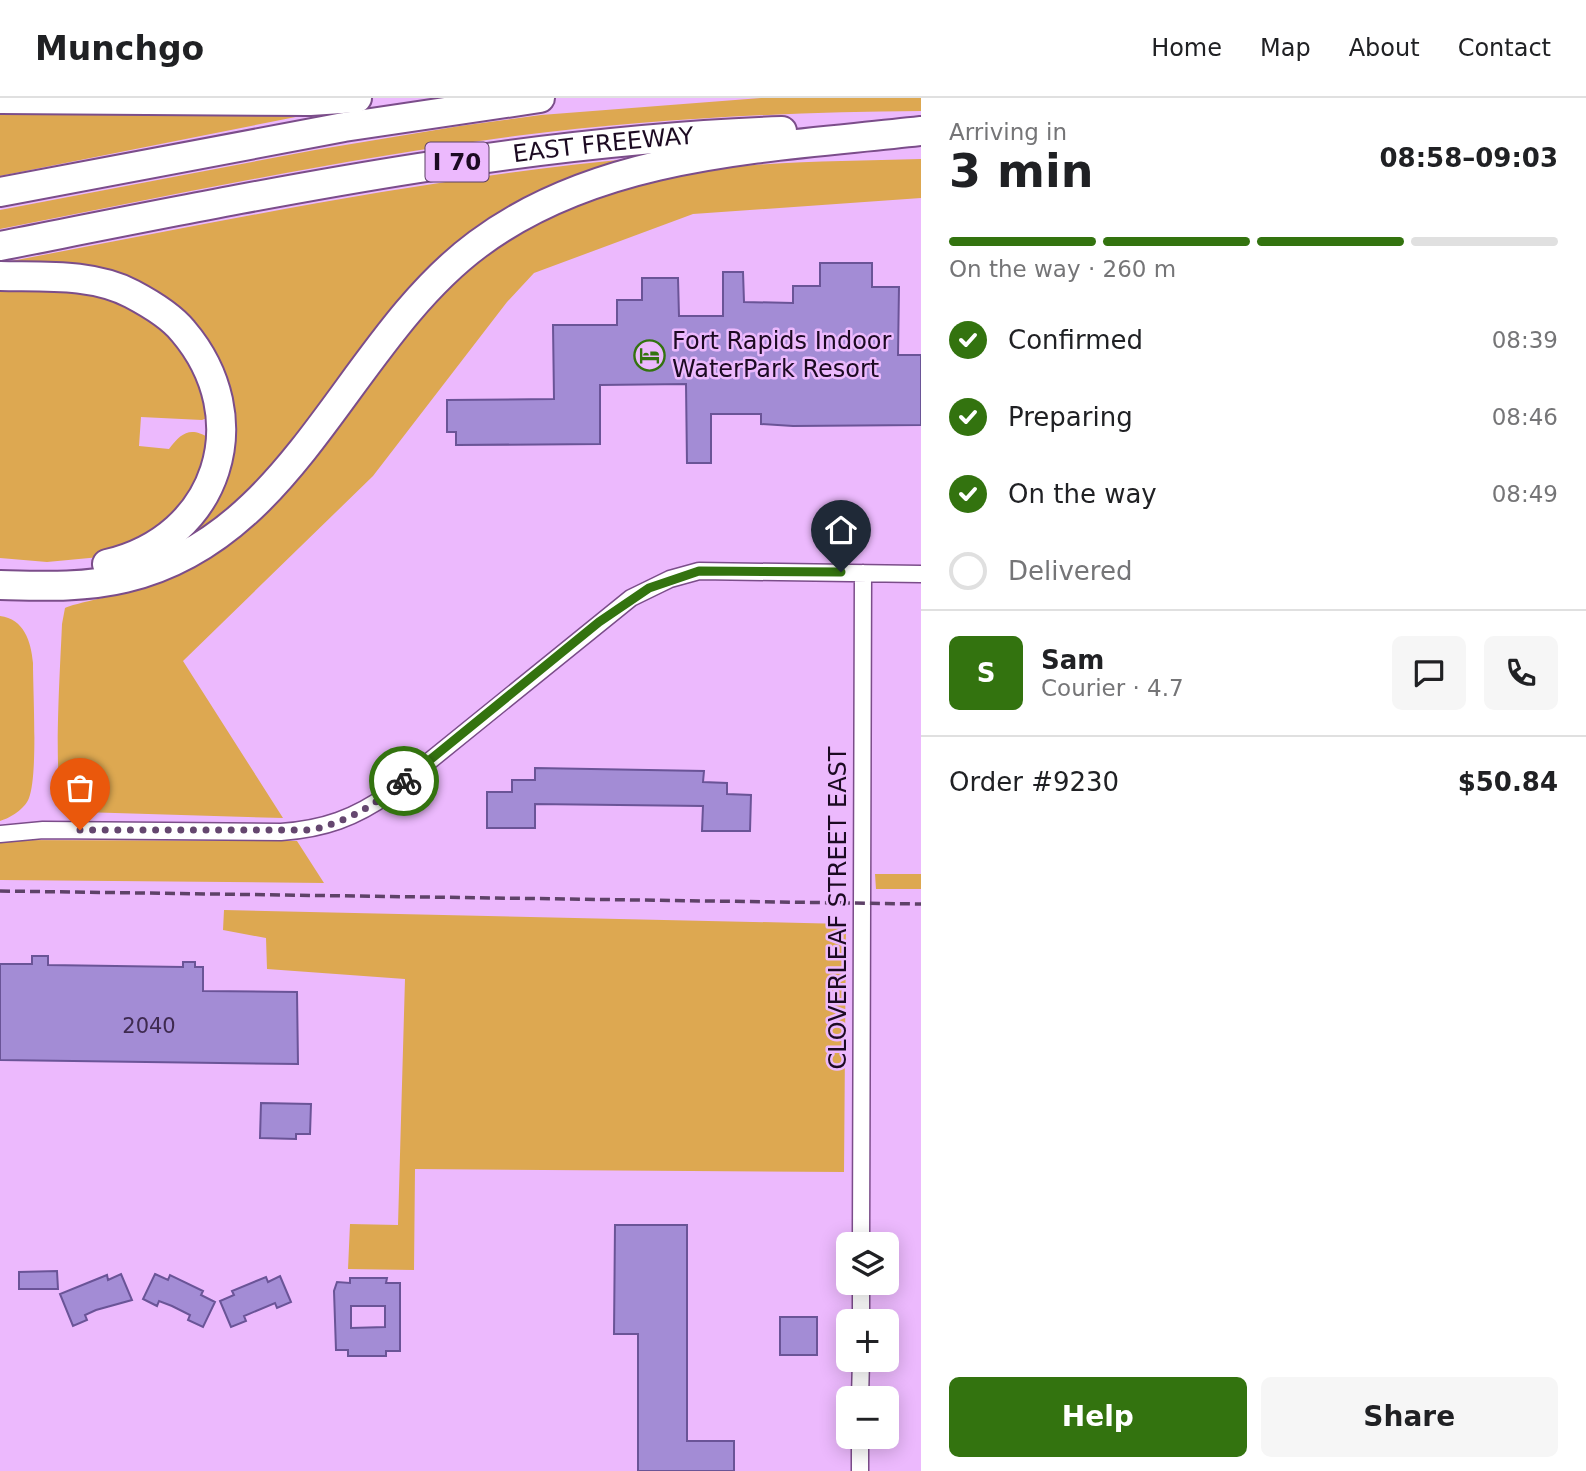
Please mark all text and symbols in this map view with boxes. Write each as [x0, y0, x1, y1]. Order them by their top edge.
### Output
text: Munchgo [35, 29, 204, 68]
text: Home [1151, 34, 1222, 62]
text: Map [1260, 34, 1311, 62]
text: About [1349, 34, 1420, 62]
text: Contact [1458, 34, 1551, 62]
text: Arriving in [949, 119, 1067, 145]
street label: EAST FREEWAY [511, 122, 695, 168]
road number: I 70 [426, 142, 489, 181]
text: 08:58–09:03 [1379, 143, 1558, 173]
text: 3 min [949, 144, 1093, 198]
text: On the way · 260 m [949, 256, 1176, 282]
icon: check [949, 321, 987, 359]
text: Confirmed [1008, 325, 1143, 355]
place label: Fort Rapids Indoor WaterPark Resort [672, 327, 892, 383]
text: 08:39 [1492, 327, 1558, 353]
hotel icon: Fort Rapids Indoor WaterPark Resort [632, 338, 666, 372]
icon: check [949, 398, 987, 436]
text: Preparing [1008, 402, 1133, 432]
text: 08:46 [1492, 404, 1558, 430]
icon: check [949, 475, 987, 513]
text: On the way [1008, 479, 1157, 509]
text: 08:49 [1492, 481, 1558, 507]
pin [811, 500, 871, 572]
icon: home [822, 511, 860, 549]
text: Delivered [1008, 556, 1132, 586]
button: chat [1392, 636, 1466, 710]
button: phone [1484, 636, 1558, 710]
text: Sam [1041, 645, 1104, 675]
text: S [977, 658, 995, 688]
text: Courier · 4.7 [1041, 675, 1184, 701]
courier [369, 746, 439, 816]
street label: CLOVERLEAF STREET EAST [824, 746, 852, 1070]
pin [50, 758, 110, 830]
icon: bike [385, 762, 423, 800]
text: Order #9230 [949, 767, 1119, 797]
text: $50.84 [1458, 767, 1558, 797]
icon: bag [61, 769, 99, 807]
house number: 2040 [122, 1014, 176, 1038]
map controls [836, 1232, 899, 1449]
button: layers [836, 1232, 899, 1295]
button: + [836, 1309, 899, 1372]
button: Help [949, 1377, 1247, 1457]
button: Share [1261, 1377, 1558, 1457]
button: − [836, 1386, 899, 1449]

